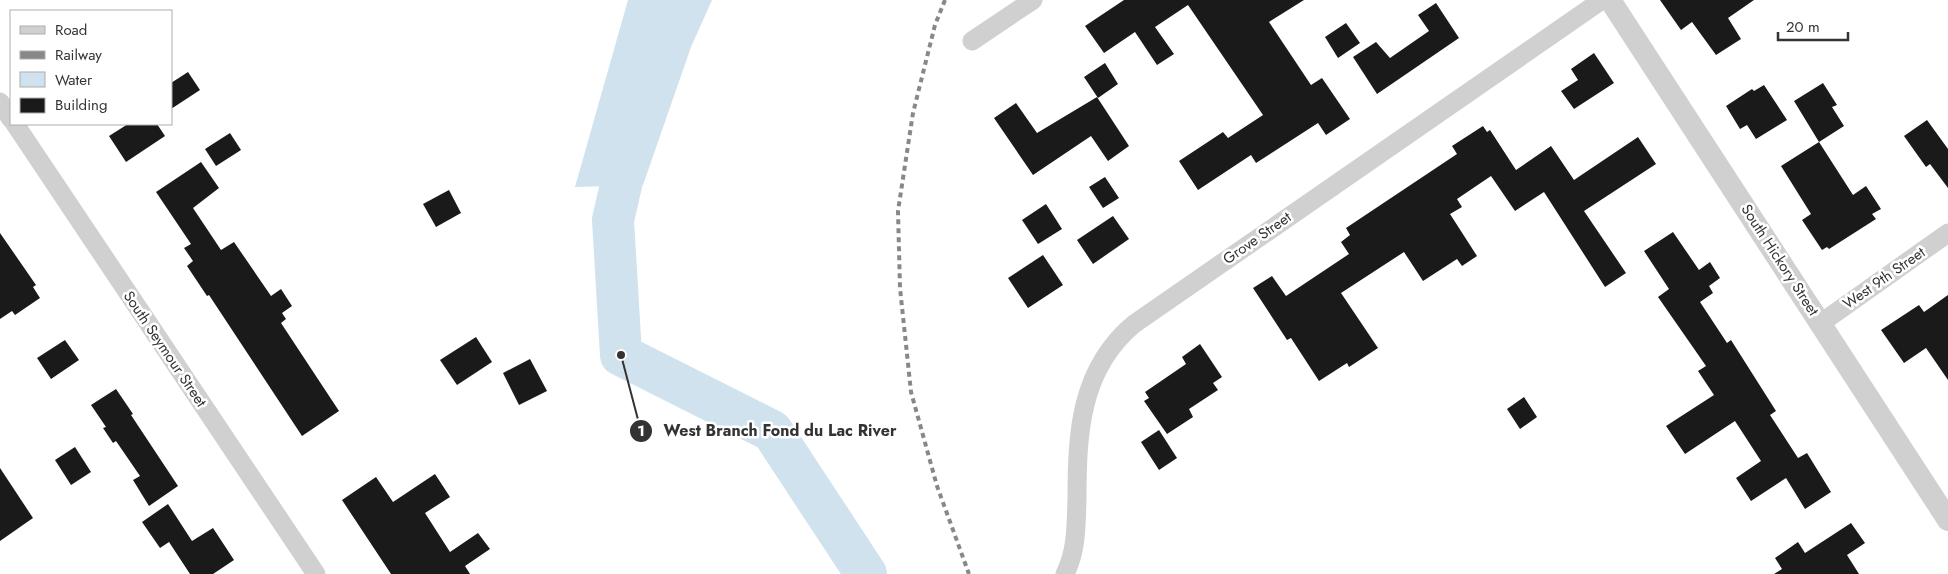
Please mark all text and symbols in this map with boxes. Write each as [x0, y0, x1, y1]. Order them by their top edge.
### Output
legend [10, 10, 172, 125]
scale bar [1778, 10, 1848, 42]
text: 20 m [1786, 16, 1820, 38]
text: Road [55, 19, 87, 41]
text: Railway [55, 44, 102, 66]
text: Water [55, 69, 93, 91]
text: Building [55, 94, 107, 116]
street label: South Hickory Street [1736, 200, 1825, 320]
street label: Grove Street [1218, 206, 1296, 270]
street label: West 9th Street [1838, 241, 1930, 315]
street label: South Seymour Street [118, 287, 212, 412]
callout: West Branch Fond du Lac River [629, 415, 907, 446]
text: West Branch Fond du Lac River [664, 419, 897, 442]
text: 1 [637, 420, 645, 442]

